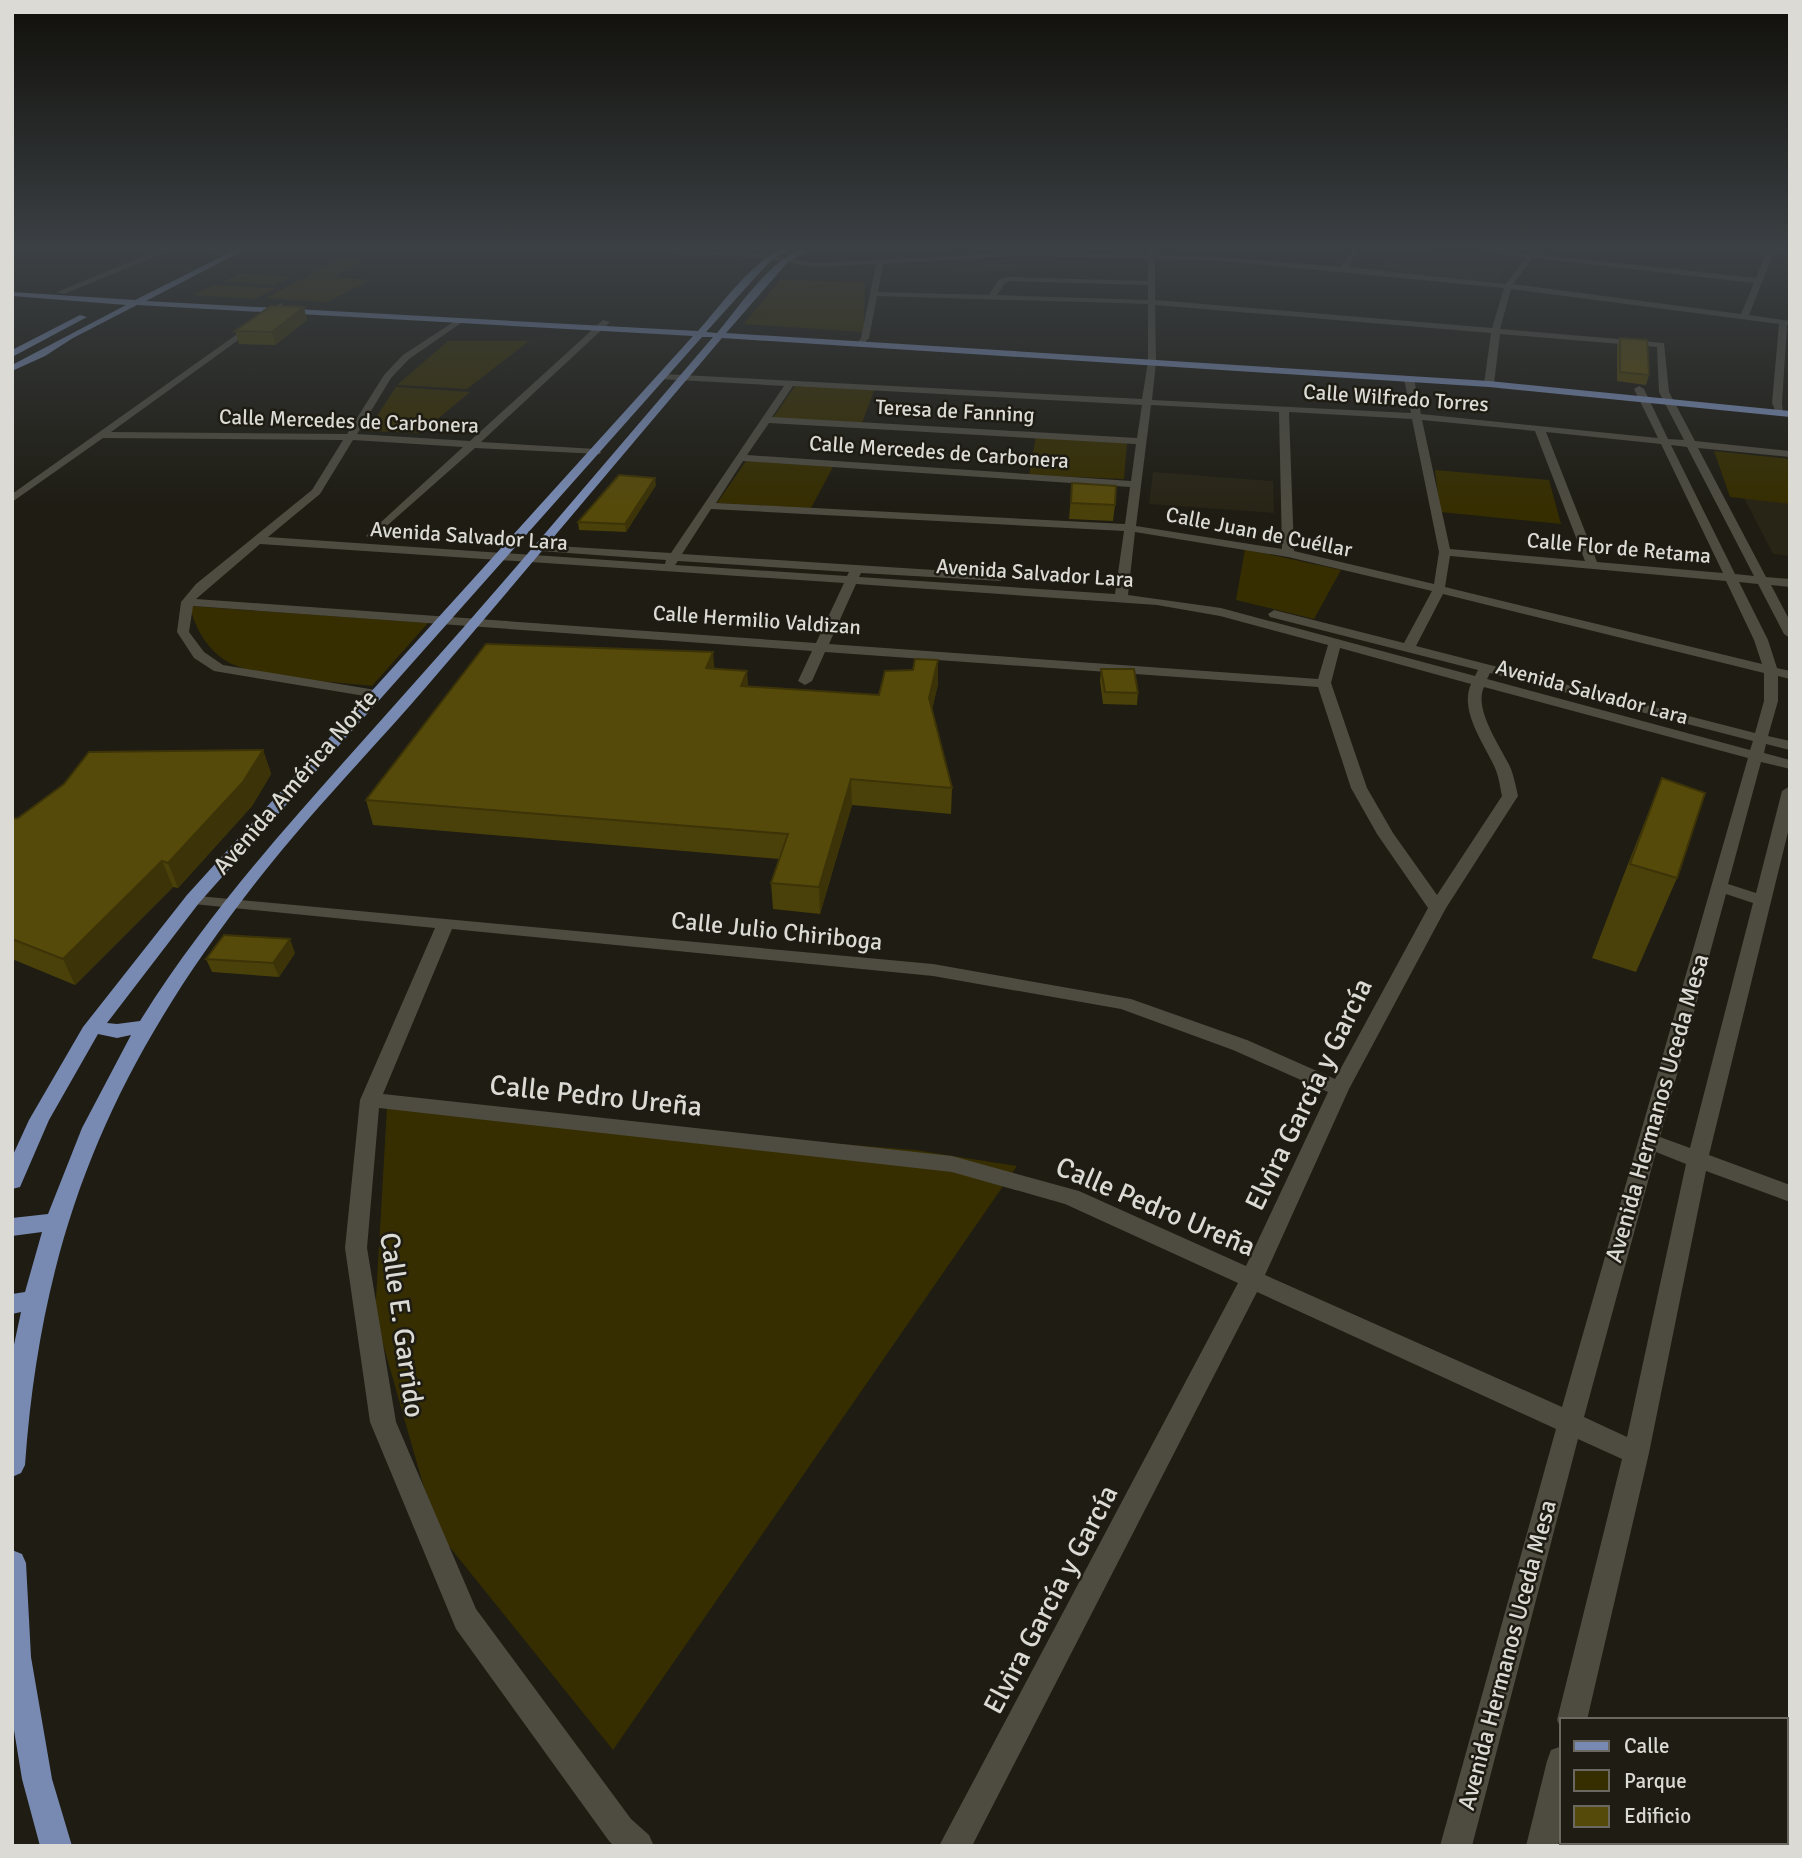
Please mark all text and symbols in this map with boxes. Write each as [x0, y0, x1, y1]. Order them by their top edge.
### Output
street label: Calle Wilfredo Torres [1302, 379, 1490, 417]
street label: Teresa de Fanning [875, 394, 1035, 428]
street label: Calle Mercedes de Carbonera [219, 403, 479, 439]
street label: Calle Mercedes de Carbonera [808, 430, 1070, 474]
street label: Calle Juan de Cuéllar [1164, 501, 1355, 563]
street label: Avenida Salvador Lara [369, 516, 569, 556]
street label: Calle Flor de Retama [1526, 527, 1712, 569]
street label: Avenida Salvador Lara [935, 553, 1135, 593]
street label: Calle Hermilio Valdizan [652, 600, 862, 640]
street label: Avenida Salvador Lara [1493, 654, 1691, 730]
street label: Avenida América Norte [206, 683, 384, 881]
street label: Calle Julio Chiriboga [670, 905, 884, 957]
street label: Avenida Hermanos Uceda Mesa [1599, 950, 1715, 1266]
street label: Elvira García y García [1238, 973, 1380, 1216]
street label: Calle Pedro Ureña [488, 1068, 704, 1124]
street label: Calle Pedro Ureña [1051, 1150, 1260, 1264]
street label: Calle E. Garrido [372, 1230, 432, 1420]
street label: Elvira García y García [976, 1479, 1126, 1720]
street label: Avenida Hermanos Uceda Mesa [1451, 1497, 1563, 1813]
legend [1560, 1718, 1788, 1844]
text: Calle [1624, 1733, 1670, 1759]
text: Parque [1624, 1768, 1687, 1794]
text: Edificio [1624, 1803, 1691, 1829]

